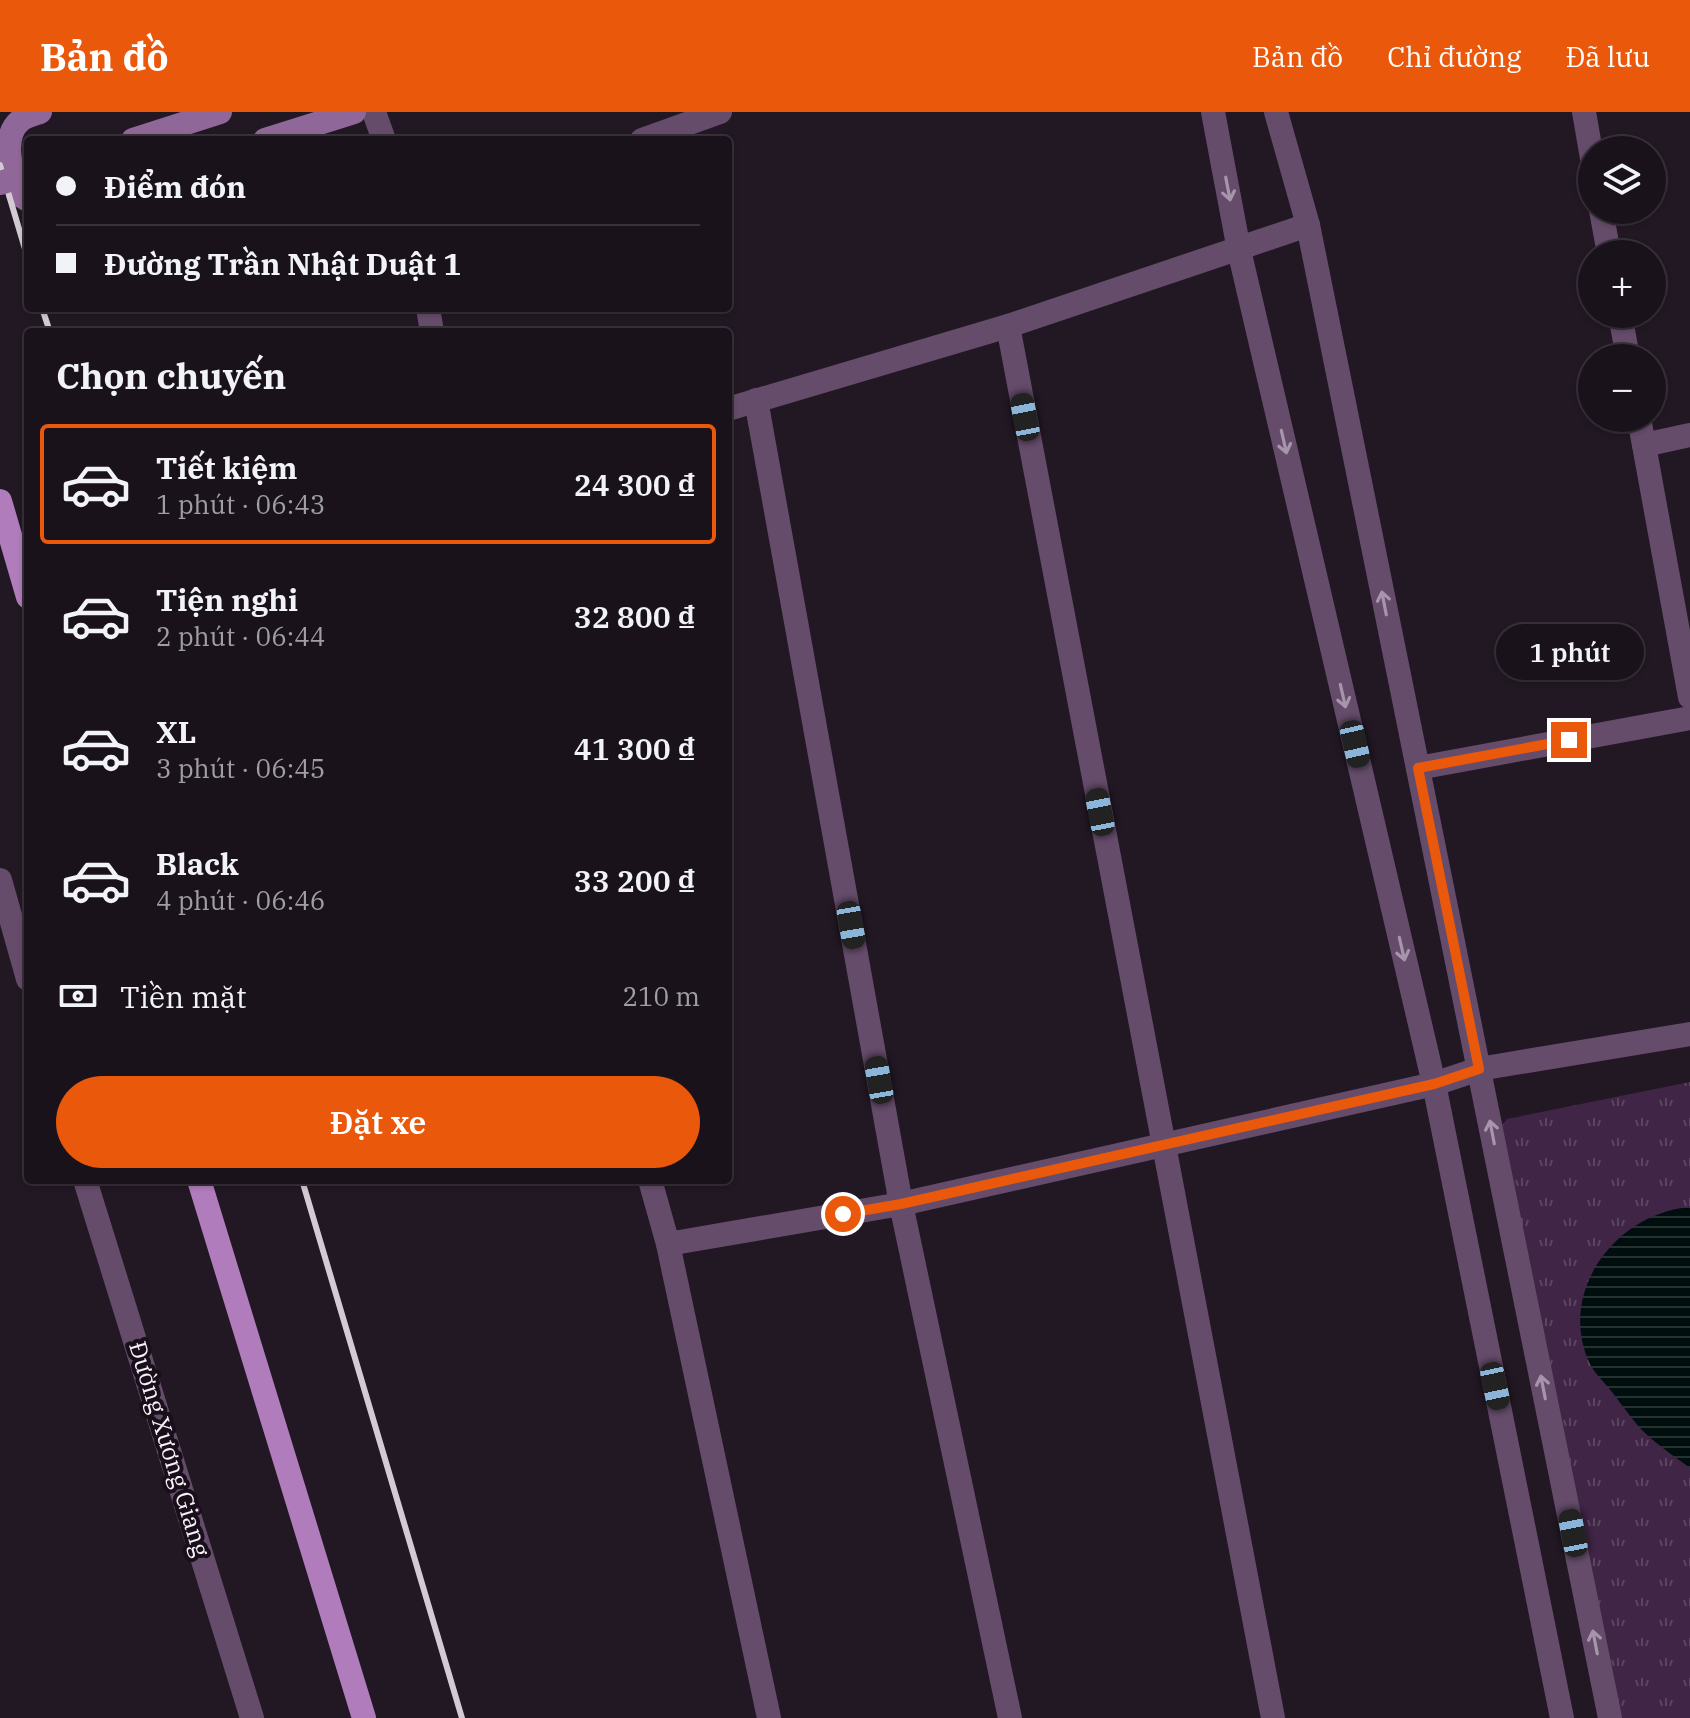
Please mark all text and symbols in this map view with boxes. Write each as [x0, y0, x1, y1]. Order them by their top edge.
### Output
text: Bản đồ [40, 32, 169, 81]
text: Bản đồ [1252, 38, 1343, 75]
text: Chỉ đường [1387, 38, 1521, 75]
text: Đã lưu [1565, 38, 1650, 75]
map controls [1578, 136, 1666, 432]
button: layers [1578, 136, 1666, 224]
text: Điểm đón [104, 167, 246, 206]
one-way arrow [1221, 175, 1236, 201]
button: + [1578, 240, 1666, 328]
text: Đường Trần Nhật Duật 1 [104, 244, 461, 283]
button: − [1578, 344, 1666, 432]
text: Chọn chuyến [56, 352, 286, 399]
car [1009, 391, 1041, 443]
one-way arrow [1277, 429, 1292, 455]
icon: car [60, 448, 132, 520]
text: Tiết kiệm [156, 448, 297, 487]
text: 24 300 ₫ [574, 465, 696, 504]
text: 1 phút · 06:43 [156, 487, 325, 521]
icon: car [60, 580, 132, 652]
text: Tiện nghi [156, 580, 298, 619]
one-way arrow [1376, 590, 1391, 616]
text: 32 800 ₫ [574, 597, 696, 636]
text: 2 phút · 06:44 [156, 619, 325, 653]
callout: 1 phút [1495, 624, 1643, 680]
text: 1 phút [1530, 635, 1610, 669]
one-way arrow [1336, 682, 1351, 708]
icon: car [60, 712, 132, 784]
text: XL [156, 712, 196, 751]
car [1338, 718, 1372, 770]
route end [1551, 722, 1587, 758]
text: 41 300 ₫ [574, 729, 696, 768]
text: 3 phút · 06:45 [156, 751, 325, 785]
car [1084, 786, 1116, 838]
icon: car [60, 844, 132, 916]
text: Black [156, 844, 239, 883]
text: 33 200 ₫ [574, 861, 696, 900]
text: 4 phút · 06:46 [156, 883, 325, 917]
car [835, 899, 867, 951]
one-way arrow [1396, 935, 1411, 961]
icon: cash [56, 974, 100, 1018]
text: Tiền mặt [120, 977, 246, 1016]
text: 210 m [622, 979, 700, 1013]
car [863, 1054, 895, 1106]
button: Đặt xe [56, 1076, 700, 1168]
one-way arrow [1483, 1120, 1498, 1145]
route start [825, 1196, 861, 1232]
street label: Đường Xương Giang [122, 1337, 218, 1560]
car [1478, 1360, 1512, 1412]
one-way arrow [1535, 1374, 1550, 1400]
car [1557, 1507, 1589, 1559]
one-way arrow [1587, 1629, 1602, 1655]

